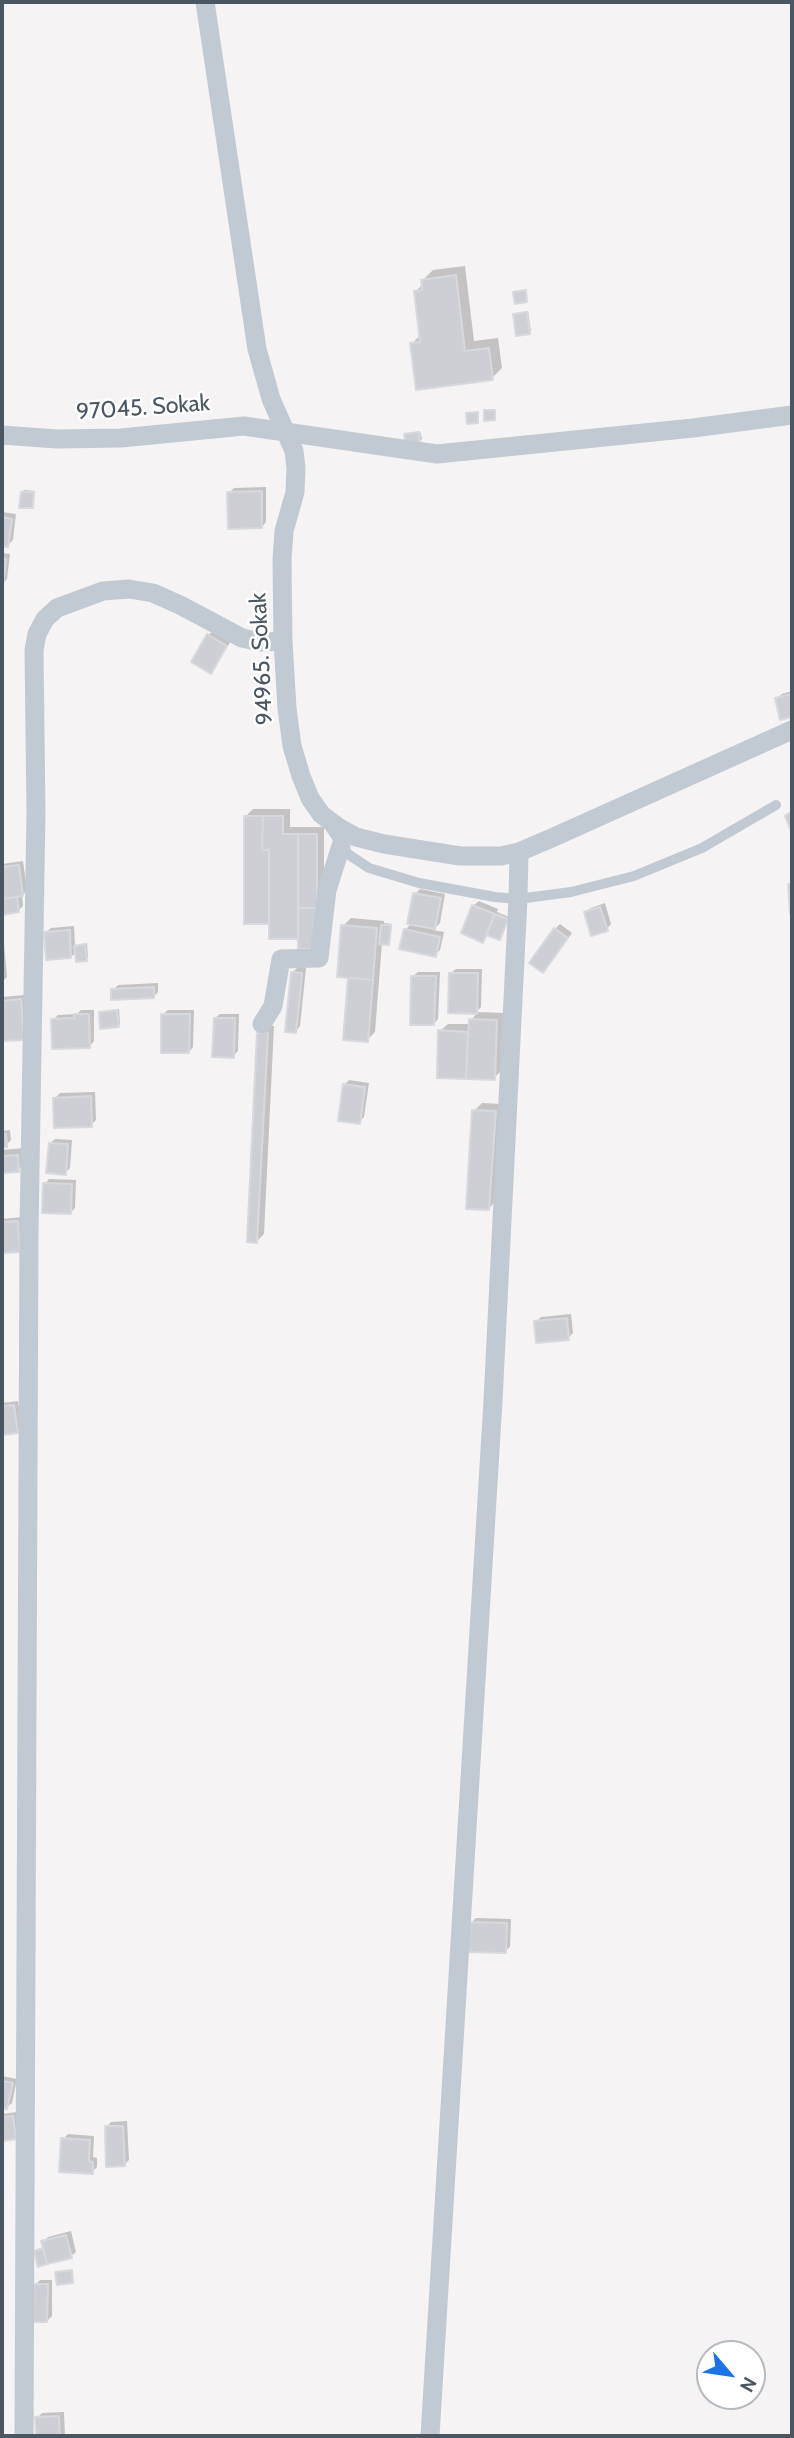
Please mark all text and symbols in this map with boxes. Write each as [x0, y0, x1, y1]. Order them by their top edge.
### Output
street label: 97045. Sokak [75, 390, 211, 426]
street label: 94965. Sokak [245, 592, 279, 726]
north arrow [696, 2340, 766, 2410]
text: N [735, 2373, 761, 2396]

